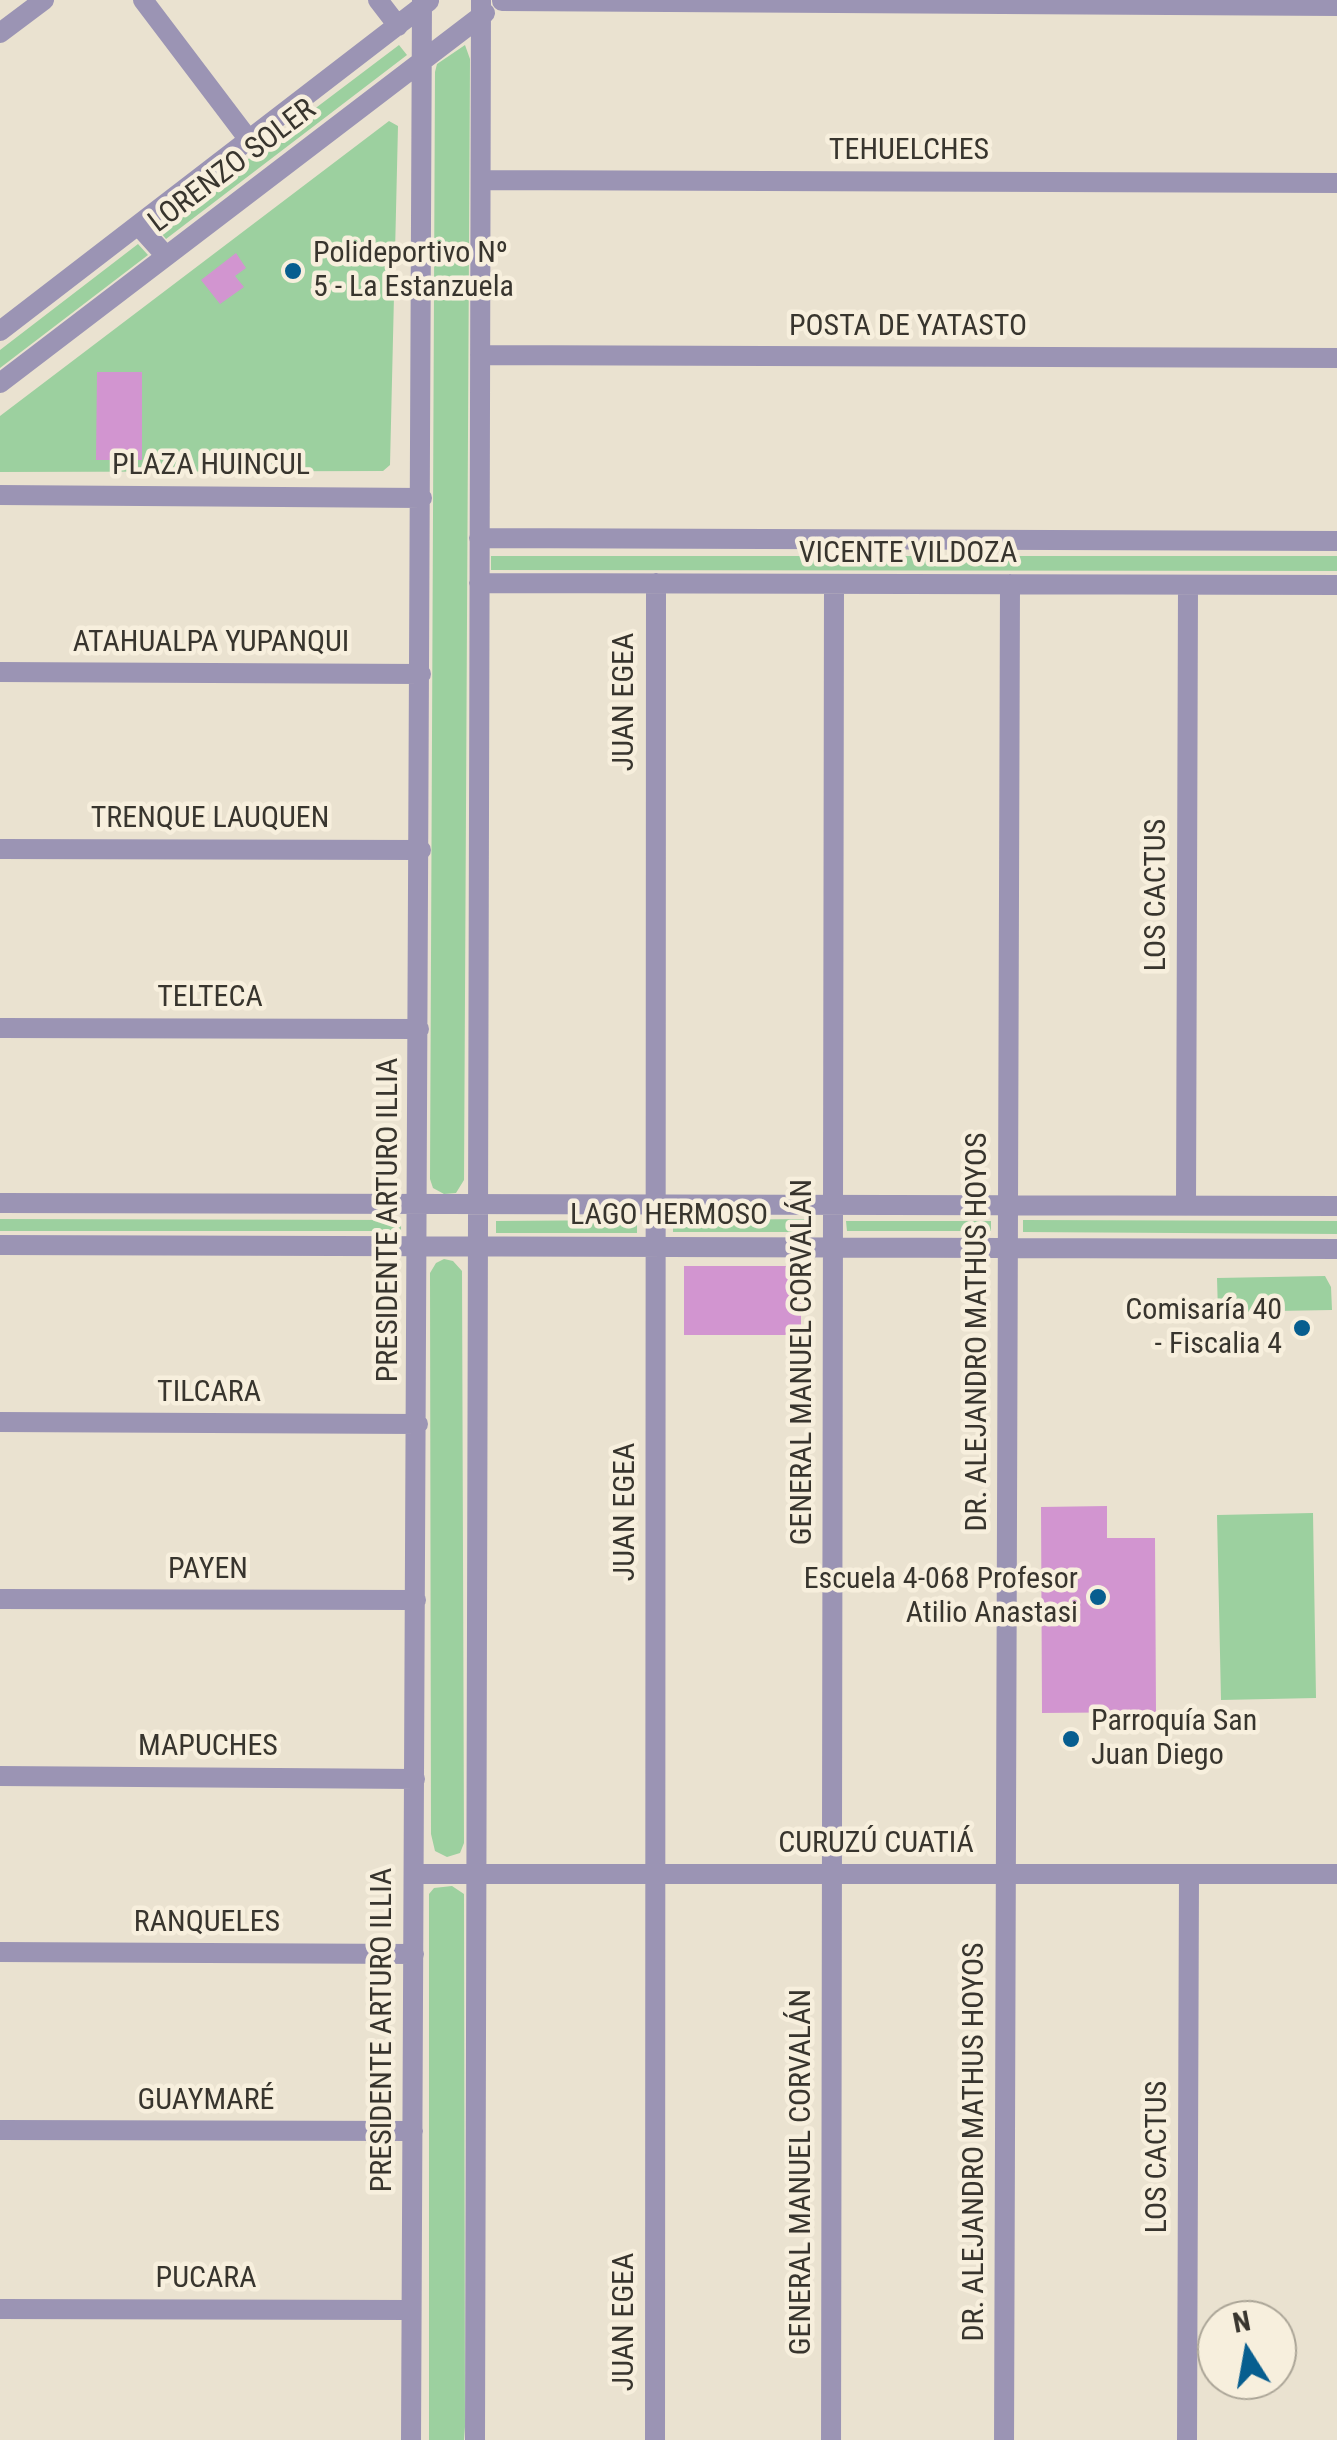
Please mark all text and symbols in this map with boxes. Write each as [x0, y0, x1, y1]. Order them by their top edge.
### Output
street label: LORENZO SOLER [142, 93, 324, 241]
street label: TEHUELCHES [829, 133, 989, 169]
place label: Polideportivo Nº 5 - La Estanzuela [313, 236, 514, 306]
marker: Polideportivo Nº 5 - La Estanzuela [282, 260, 304, 282]
street label: POSTA DE YATASTO [789, 309, 1027, 345]
street label: PLAZA HUINCUL [112, 448, 310, 484]
street label: VICENTE VILDOZA [799, 536, 1017, 572]
street label: ATAHUALPA YUPANQUI [73, 625, 349, 661]
street label: JUAN EGEA [607, 633, 643, 771]
street label: TRENQUE LAUQUEN [91, 801, 329, 837]
street label: LOS CACTUS [1139, 819, 1175, 971]
street label: TELTECA [157, 980, 263, 1016]
street label: PRESIDENTE ARTURO ILLIA [371, 1058, 407, 1382]
street label: DR. ALEJANDRO MATHUS HOYOS [960, 1132, 996, 1532]
street label: GENERAL MANUEL CORVALÁN [785, 1179, 821, 1545]
street label: LAGO HERMOSO [570, 1198, 768, 1234]
place label: Comisaría 40 - Fiscalia 4 [1125, 1293, 1282, 1364]
marker: Comisaría 40 - Fiscalia 4 [1291, 1317, 1313, 1339]
street label: TILCARA [157, 1375, 261, 1411]
street label: JUAN EGEA [608, 1443, 644, 1581]
street label: PAYEN [168, 1552, 248, 1588]
place label: Escuela 4-068 Profesor Atilio Anastasi [804, 1562, 1078, 1632]
marker: Escuela 4-068 Profesor Atilio Anastasi [1087, 1586, 1109, 1608]
place label: Parroquía San Juan Diego [1091, 1704, 1257, 1774]
marker: Parroquía San Juan Diego [1060, 1728, 1082, 1750]
street label: MAPUCHES [138, 1729, 278, 1765]
street label: CURUZÚ CUATIÁ [778, 1826, 974, 1862]
street label: PRESIDENTE ARTURO ILLIA [365, 1868, 401, 2192]
street label: RANQUELES [134, 1905, 280, 1941]
street label: DR. ALEJANDRO MATHUS HOYOS [957, 1942, 993, 2342]
street label: GENERAL MANUEL CORVALÁN [784, 1989, 820, 2355]
street label: LOS CACTUS [1140, 2081, 1176, 2233]
street label: GUAYMARÉ [138, 2083, 274, 2119]
street label: JUAN EGEA [607, 2253, 643, 2391]
street label: PUCARA [155, 2261, 257, 2297]
north arrow [1197, 2300, 1297, 2400]
text: N [1230, 2304, 1253, 2340]

